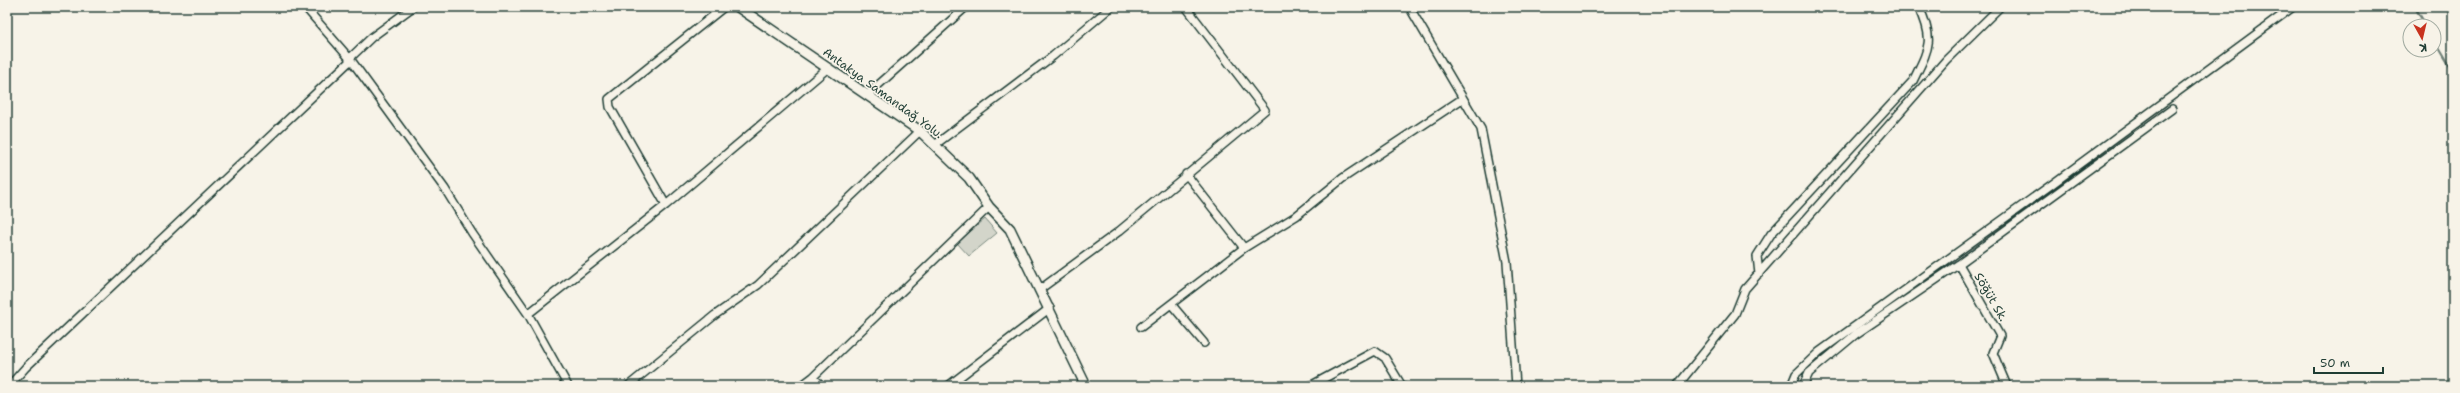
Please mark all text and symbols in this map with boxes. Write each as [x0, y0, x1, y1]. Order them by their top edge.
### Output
north arrow [2402, 18, 2442, 58]
text: K [2418, 39, 2428, 55]
street label: Antakya Samandağ Yolu. [820, 44, 946, 142]
street label: Söğüt Sk. [1971, 270, 2011, 324]
scale bar [2314, 349, 2383, 375]
text: 50 m [2320, 355, 2350, 371]

